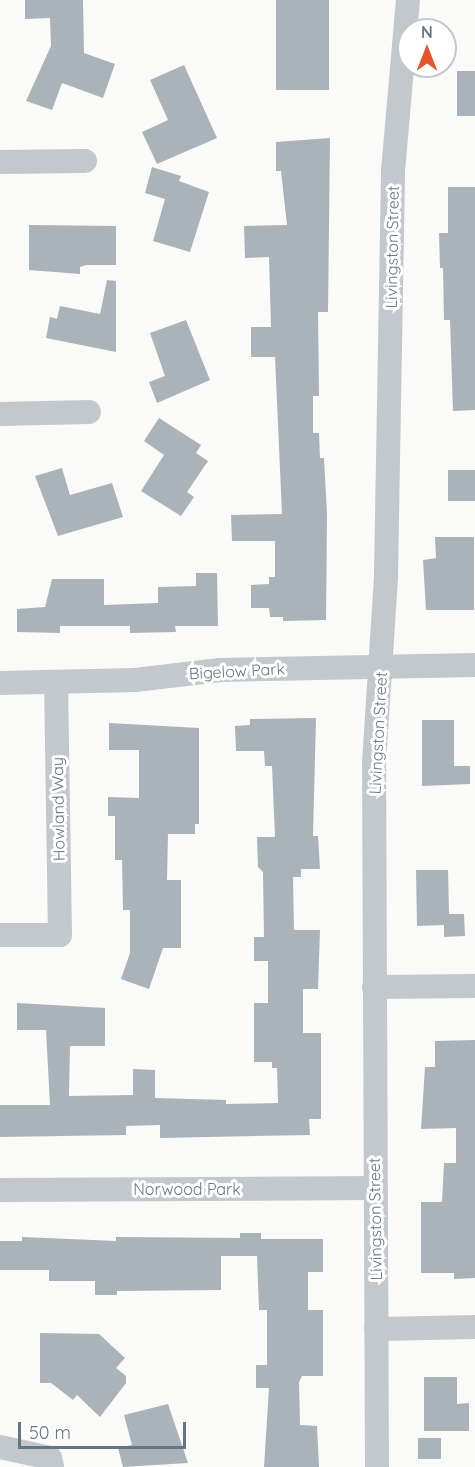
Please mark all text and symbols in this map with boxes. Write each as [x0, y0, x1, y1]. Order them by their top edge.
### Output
north arrow [397, 18, 457, 78]
text: N [421, 22, 433, 42]
street label: Livingston Street [381, 185, 403, 309]
street label: Bigelow Park [189, 659, 285, 683]
street label: Livingston Street [365, 671, 391, 795]
street label: Howland Way [47, 757, 69, 861]
street label: Livingston Street [364, 1157, 386, 1281]
street label: Norwood Park [133, 1179, 241, 1199]
scale bar [21, 1410, 189, 1448]
text: 50 m [29, 1421, 71, 1444]

